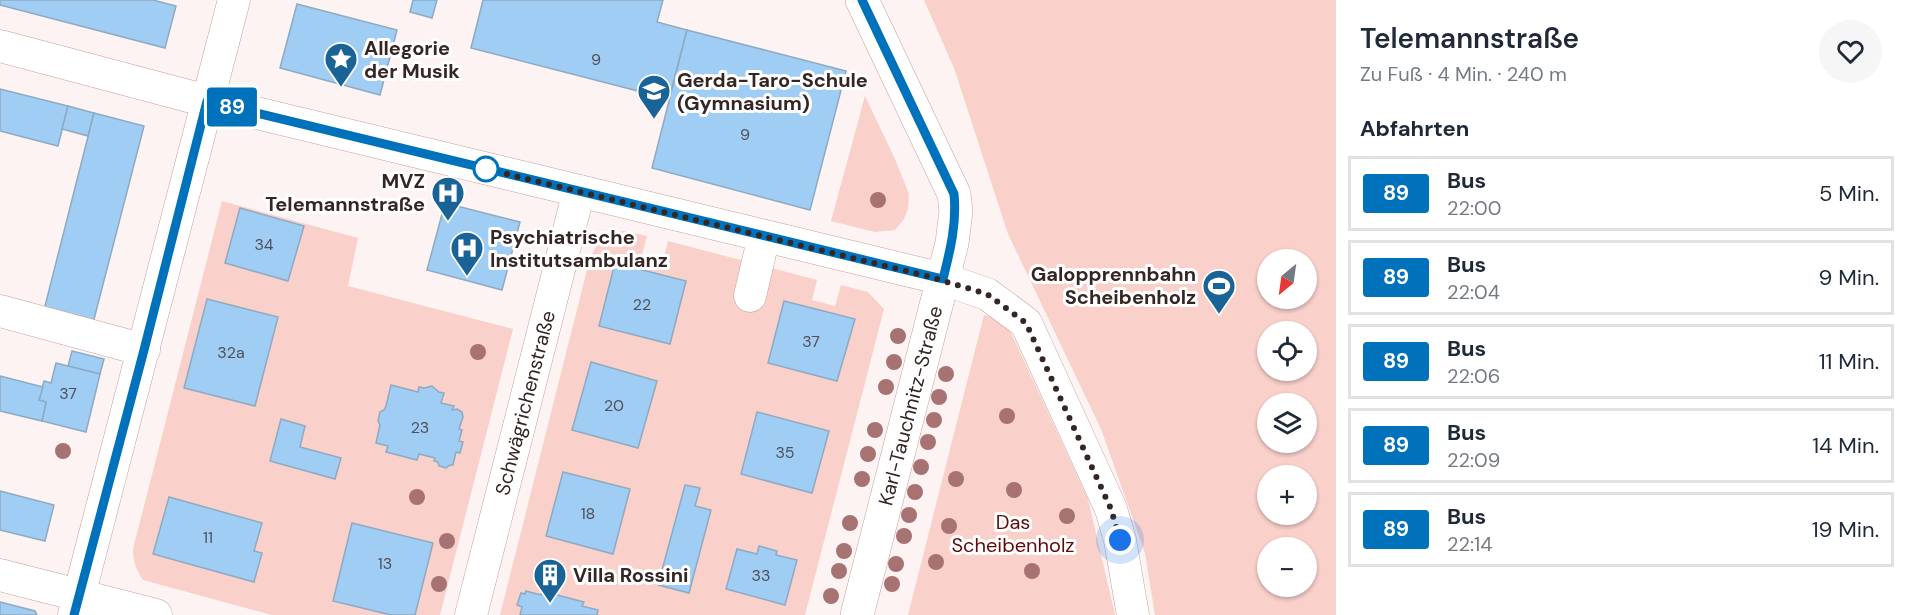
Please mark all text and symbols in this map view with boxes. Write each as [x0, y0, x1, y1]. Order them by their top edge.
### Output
text: Telemannstraße [1360, 20, 1579, 57]
button: heart [1819, 20, 1882, 83]
place label: Allegorie der Musik [364, 35, 460, 84]
place icon: Allegorie der Musik [323, 41, 359, 88]
house number: 9 [591, 49, 601, 70]
text: Zu Fuß · 4 Min. · 240 m [1360, 61, 1567, 87]
place label: Gerda-Taro-Schule (Gymnasium) [677, 67, 868, 116]
school or university icon: Gerda-Taro-Schule (Gymnasium) [636, 73, 672, 120]
line badge: 89 [205, 88, 259, 126]
text: 89 [219, 93, 245, 121]
text: Abfahrten [1360, 114, 1469, 143]
house number: 9 [740, 124, 750, 145]
unlabelled marker [473, 156, 499, 182]
text: Bus [1447, 166, 1486, 195]
place label: MVZ Telemannstraße [265, 168, 425, 217]
hospital icon: MVZ Telemannstraße [430, 175, 466, 222]
text: 89 [1383, 179, 1409, 207]
text: 5 Min. [1819, 179, 1879, 208]
text: 22:00 [1447, 195, 1501, 221]
place label: Psychiatrische Institutsambulanz [490, 224, 668, 273]
hospital icon: Psychiatrische Institutsambulanz [449, 230, 485, 277]
house number: 34 [254, 234, 274, 255]
north arrow [1257, 249, 1317, 309]
map controls [1257, 249, 1317, 597]
text: Bus [1447, 250, 1486, 279]
place label: Galopprennbahn Scheibenholz [1031, 261, 1196, 310]
text: 89 [1383, 263, 1409, 291]
text: 9 Min. [1819, 263, 1879, 292]
sports icon: Galopprennbahn Scheibenholz [1201, 268, 1237, 315]
text: 22:04 [1447, 279, 1500, 305]
house number: 22 [633, 294, 651, 315]
street label: Karl-Tauchnitz-Straße [872, 303, 948, 508]
street label: Schwägrichenstraße [489, 308, 561, 498]
button: locate [1257, 321, 1317, 381]
house number: 37 [802, 331, 820, 352]
text: Bus [1447, 334, 1486, 363]
house number: 32a [217, 342, 245, 363]
text: 89 [1383, 347, 1409, 375]
text: 11 Min. [1819, 347, 1879, 376]
text: 22:06 [1447, 363, 1500, 389]
house number: 37 [59, 383, 77, 404]
button: layers [1257, 393, 1317, 453]
house number: 20 [604, 395, 624, 416]
house number: 23 [411, 417, 429, 438]
text: Bus [1447, 418, 1486, 447]
text: 89 [1383, 431, 1409, 459]
text: 14 Min. [1812, 431, 1879, 460]
house number: 35 [775, 442, 795, 463]
text: 22:09 [1447, 447, 1500, 473]
button: + [1257, 465, 1317, 525]
text: Bus [1447, 502, 1486, 531]
house number: 18 [581, 503, 595, 524]
park label: Das Scheibenholz [951, 509, 1075, 558]
text: 89 [1383, 515, 1409, 543]
text: 19 Min. [1812, 515, 1879, 544]
your location [1105, 525, 1135, 555]
house number: 11 [203, 527, 213, 548]
text: 22:14 [1447, 531, 1492, 557]
button: − [1257, 537, 1317, 597]
house number: 13 [378, 553, 392, 574]
building icon: Villa Rossini [532, 557, 568, 604]
place label: Villa Rossini [573, 562, 689, 588]
house number: 33 [752, 565, 770, 586]

